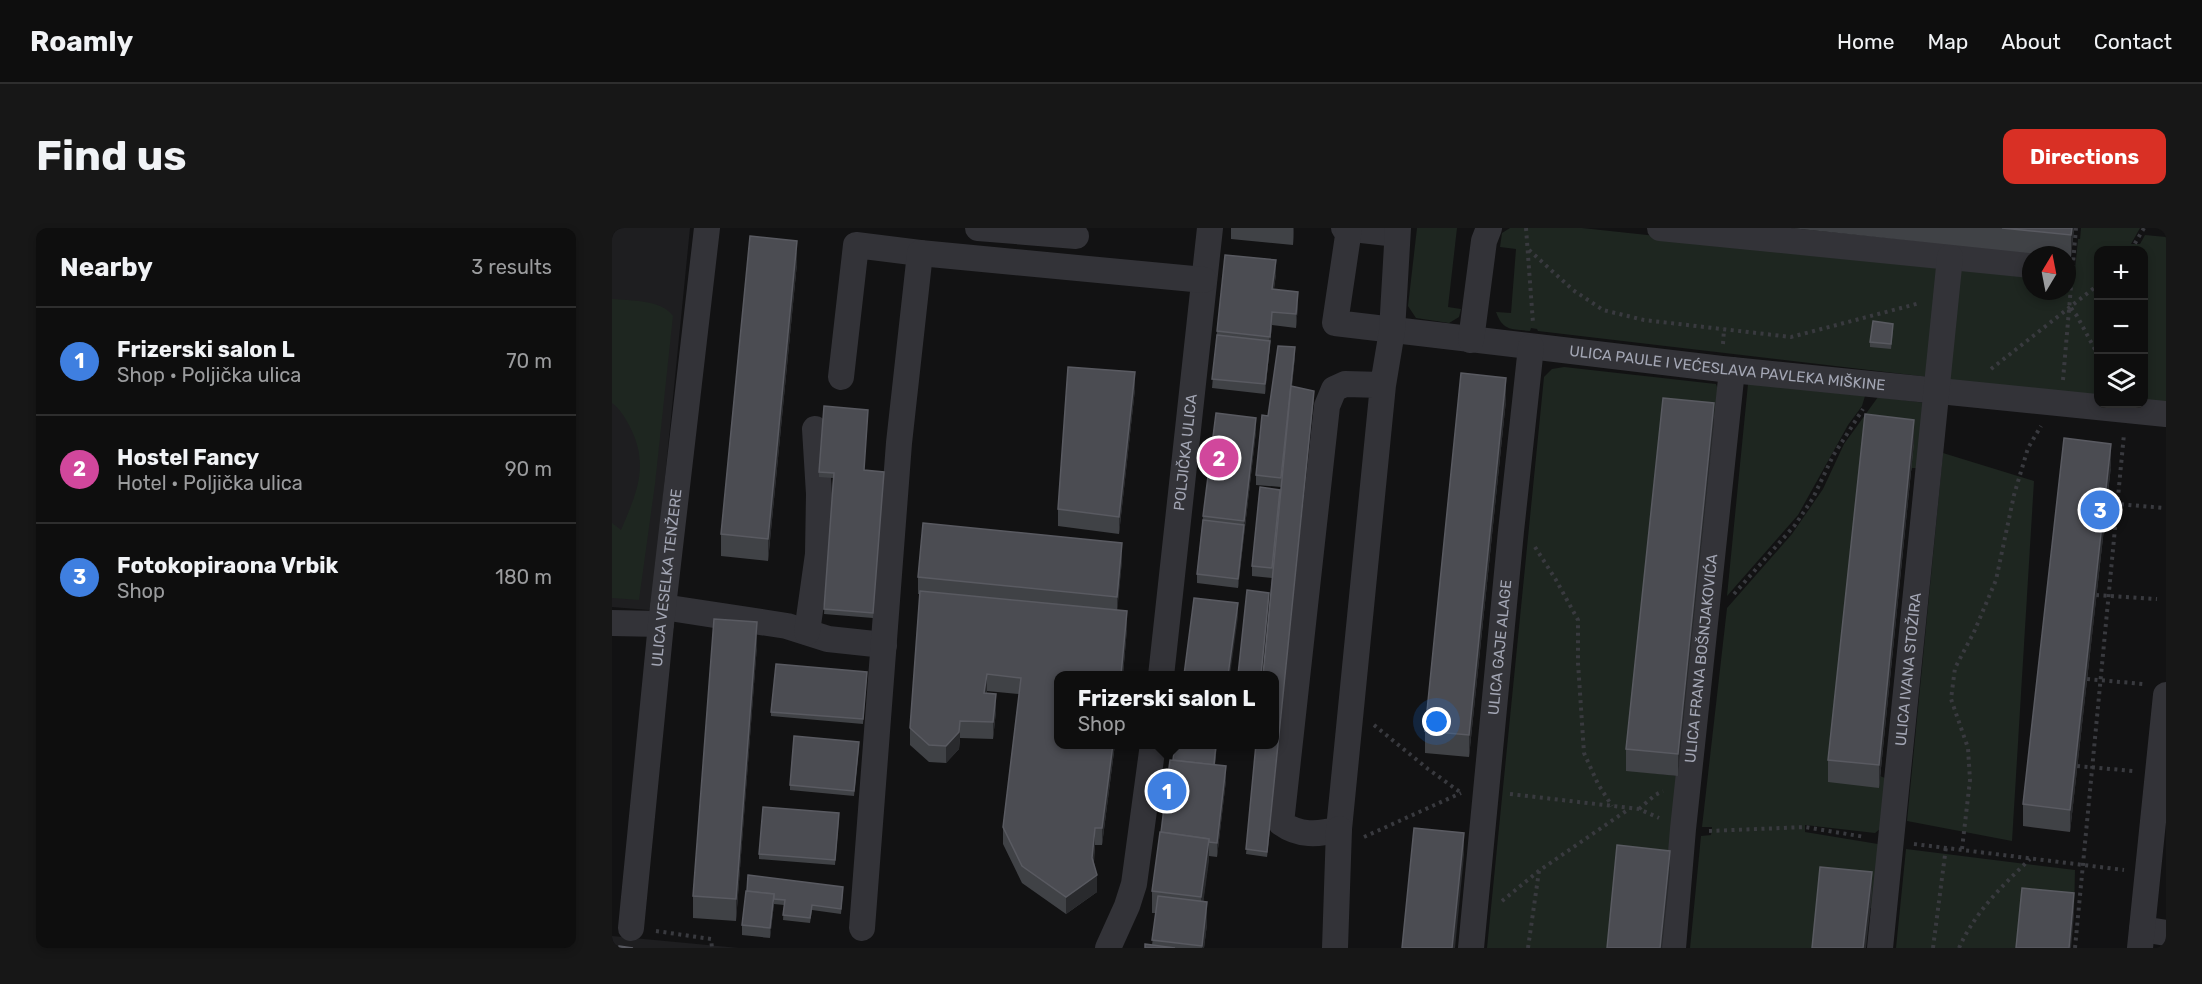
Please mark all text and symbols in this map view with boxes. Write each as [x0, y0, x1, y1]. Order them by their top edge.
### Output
text: Roamly [30, 25, 133, 58]
text: Home [1837, 29, 1894, 54]
text: Map [1927, 29, 1968, 54]
text: About [2001, 29, 2061, 54]
text: Contact [2094, 29, 2172, 54]
button: Directions [2003, 129, 2166, 184]
text: Find us [36, 131, 187, 181]
north arrow [2022, 246, 2076, 300]
map controls [2094, 246, 2148, 408]
button: + [2094, 246, 2148, 300]
text: Nearby [60, 252, 153, 283]
text: 3 results [471, 255, 552, 279]
button: − [2094, 300, 2148, 354]
text: Frizerski salon L [117, 336, 295, 363]
street label: ULICA PAULE I VEĆESLAVA PAVLEKA MIŠKINE [1568, 342, 1886, 395]
text: 1 [75, 349, 84, 373]
text: 70 m [506, 349, 552, 373]
button: layers [2094, 354, 2148, 408]
text: Shop · Poljička ulica [117, 363, 301, 387]
street label: POLJIČKA ULICA [1170, 393, 1201, 512]
pin: 2 [1200, 436, 1238, 480]
text: Hostel Fancy [117, 444, 259, 471]
text: 2 [73, 457, 86, 481]
text: 90 m [505, 457, 552, 481]
text: Hotel · Poljička ulica [117, 471, 303, 495]
street label: ULICA VESELKA TENŽERE [648, 488, 686, 668]
pin: 3 [2080, 488, 2120, 532]
text: Fotokopiraona Vrbik [117, 552, 338, 579]
street label: ULICA FRANA BOŠNJAKOVIĆA [1681, 553, 1721, 764]
text: 3 [73, 565, 86, 589]
text: 180 m [495, 565, 552, 589]
text: Shop [117, 579, 165, 603]
street label: ULICA GAJE ALAGE [1484, 579, 1515, 716]
street label: ULICA IVANA STOŽIRA [1891, 592, 1925, 747]
popup [1054, 671, 1279, 749]
text: Frizerski salon L [1078, 685, 1255, 712]
your location [1422, 707, 1451, 736]
text: Shop [1078, 712, 1126, 736]
pin: 1 [1148, 768, 1186, 814]

